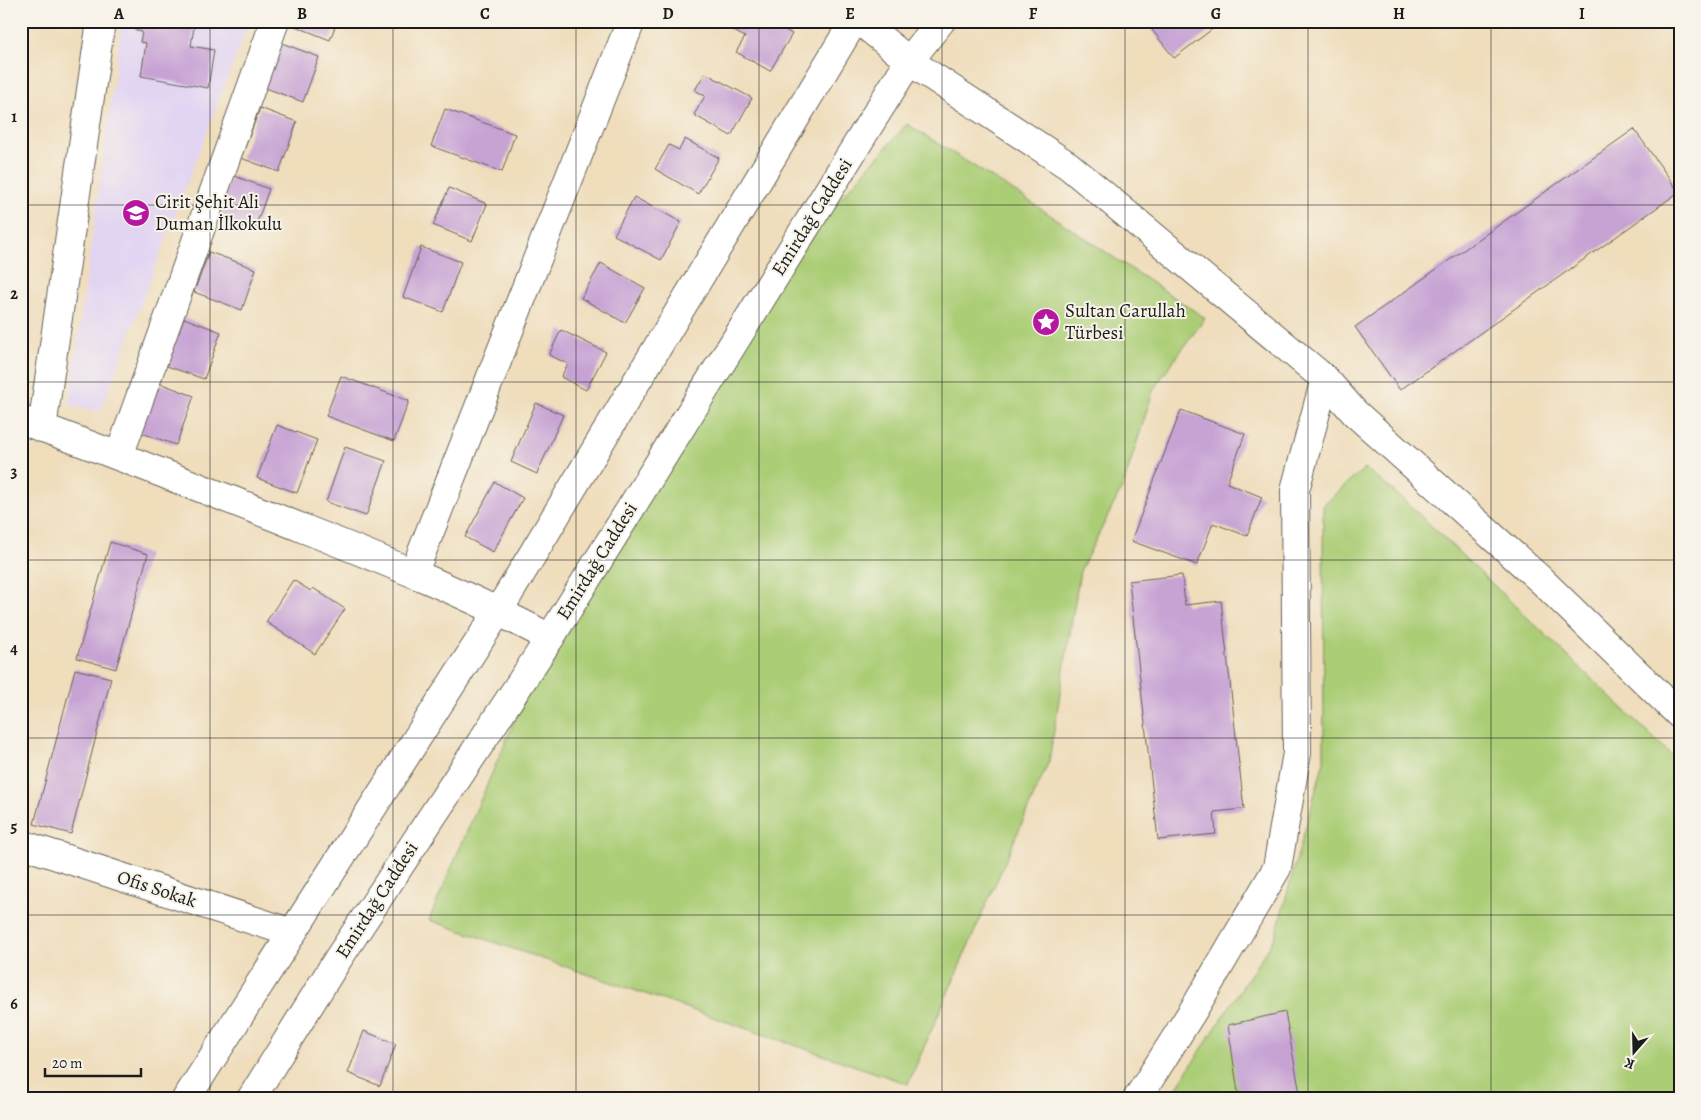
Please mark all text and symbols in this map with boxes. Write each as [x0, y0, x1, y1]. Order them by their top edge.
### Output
text: A [113, 3, 125, 25]
text: B [297, 3, 307, 25]
text: C [480, 3, 490, 25]
text: D [662, 3, 674, 25]
text: E [845, 3, 855, 25]
text: F [1029, 3, 1038, 25]
text: G [1211, 3, 1221, 25]
text: H [1393, 3, 1405, 25]
text: I [1579, 3, 1585, 25]
text: 1 [11, 106, 17, 128]
street label: Emirdağ Caddesi [765, 153, 859, 281]
place label: Cirit Şehit Ali Duman İlkokulu [155, 189, 283, 237]
school or university icon: Cirit Şehit Ali Duman İlkokulu [121, 198, 151, 228]
text: 2 [10, 283, 18, 305]
place label: Sultan Carullah Türbesi [1065, 298, 1186, 346]
place icon: Sultan Carullah Türbesi [1031, 307, 1061, 337]
text: 3 [11, 461, 18, 483]
street label: Emirdağ Caddesi [550, 497, 644, 625]
text: 4 [10, 638, 18, 660]
text: 5 [11, 816, 18, 838]
street label: Emirdağ Caddesi [330, 837, 424, 963]
street label: Ofis Sokak [114, 864, 201, 914]
text: 6 [10, 993, 18, 1015]
north arrow [1608, 1028, 1658, 1078]
scale bar [45, 1045, 141, 1077]
text: 20 m [52, 1053, 83, 1073]
text: K [1621, 1053, 1637, 1074]

